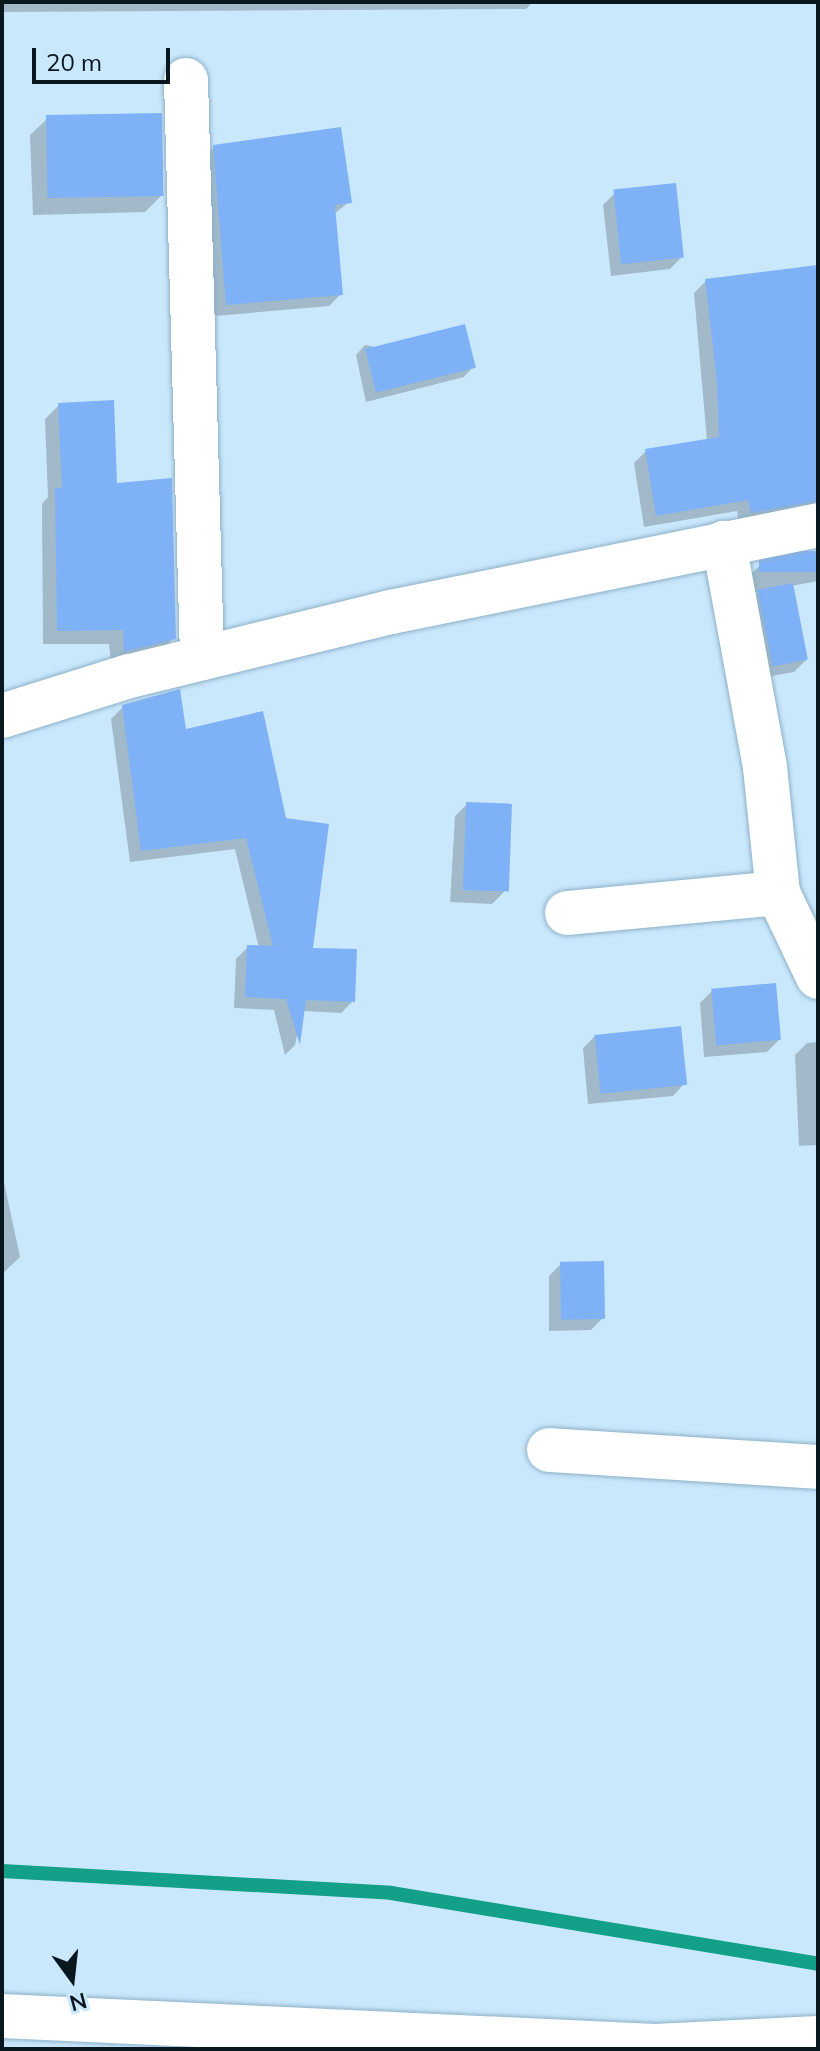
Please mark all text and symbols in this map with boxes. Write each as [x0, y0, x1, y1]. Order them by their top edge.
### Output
scale bar [36, 32, 174, 82]
text: 20 m [46, 47, 102, 77]
north arrow [32, 1939, 112, 2019]
text: N [67, 1987, 90, 2018]

